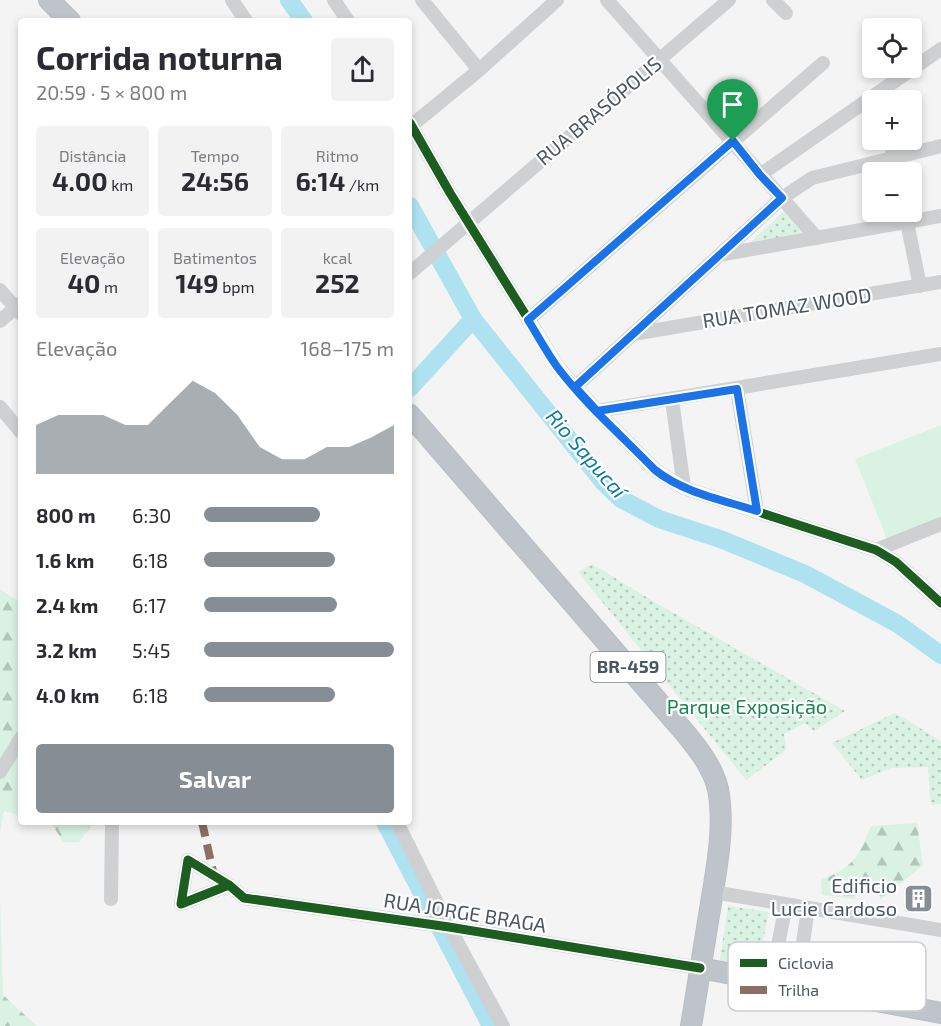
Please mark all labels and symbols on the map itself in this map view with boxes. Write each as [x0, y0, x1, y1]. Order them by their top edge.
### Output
street label: RUA BRASÓPOLIS [531, 51, 666, 169]
pin [707, 79, 758, 141]
street label: RUA TOMAZ WOOD [701, 282, 873, 332]
water label: Rio Sapucaí [542, 403, 634, 504]
road number: BR-459 [590, 652, 666, 682]
park label: Parque Exposição [667, 694, 827, 719]
place label: Edificio Lucie Cardoso [771, 873, 897, 920]
building icon: Edificio Lucie Cardoso [902, 882, 934, 914]
street label: RUA JORGE BRAGA [382, 887, 549, 937]
legend [728, 942, 926, 1011]
text: Ciclovia [778, 953, 834, 972]
text: Trilha [778, 980, 819, 999]

